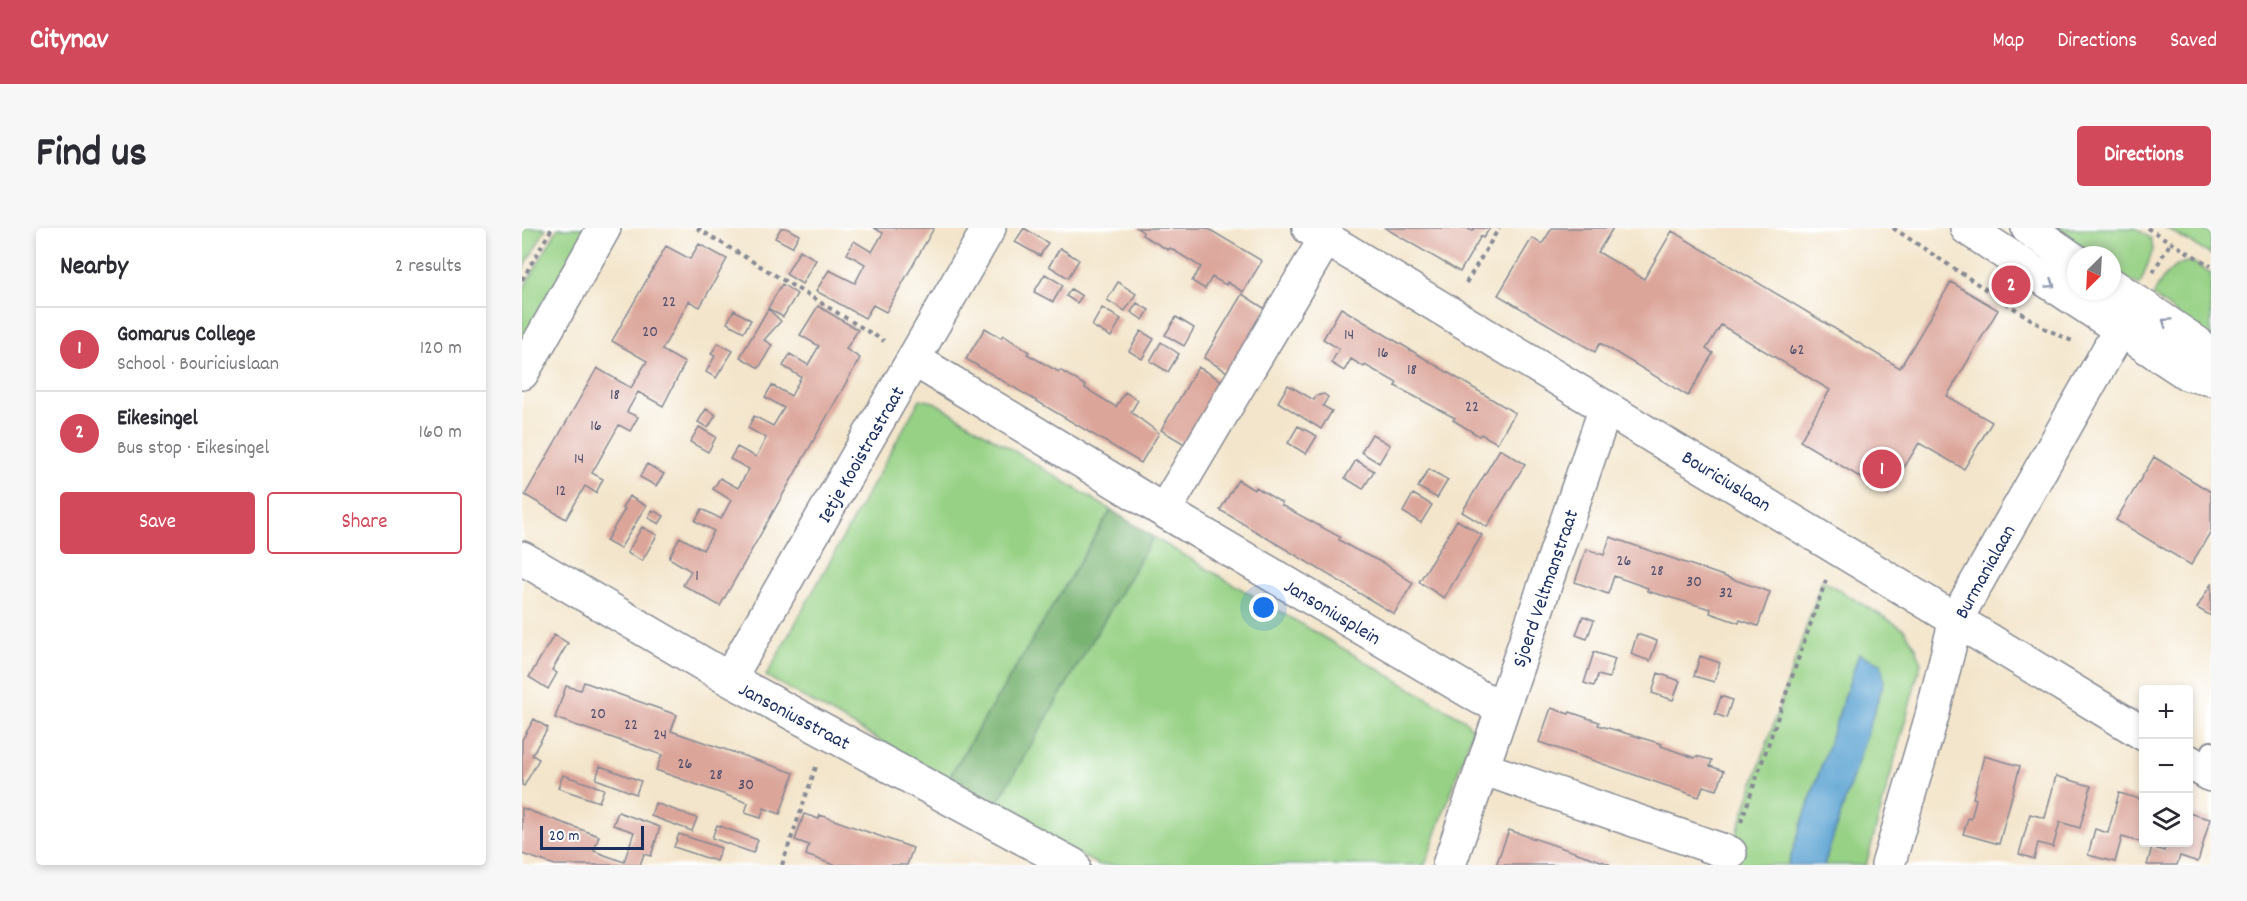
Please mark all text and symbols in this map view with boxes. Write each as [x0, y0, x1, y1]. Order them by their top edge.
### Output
text: Citynav [30, 22, 108, 62]
text: Map [1993, 27, 2024, 57]
text: Directions [2057, 27, 2137, 57]
text: Saved [2170, 27, 2217, 57]
text: Find us [36, 126, 147, 186]
button: Directions [2077, 126, 2211, 186]
north arrow [2067, 246, 2121, 300]
text: Nearby [60, 249, 128, 286]
text: 2 results [395, 253, 462, 281]
pin: 2 [1992, 262, 2030, 308]
one-way arrow [2044, 277, 2055, 288]
house number: 22 [662, 291, 676, 314]
one-way arrow [2162, 318, 2173, 329]
text: Gomarus College [117, 320, 255, 351]
house number: 20 [642, 321, 658, 344]
house number: 14 [1344, 324, 1354, 347]
text: 1 [77, 335, 82, 363]
text: 120 m [420, 335, 462, 363]
house number: 62 [1790, 339, 1804, 362]
house number: 16 [1377, 342, 1389, 365]
text: School · Bouriciuslaan [117, 351, 279, 379]
house number: 18 [1407, 359, 1417, 382]
street label: Ietje Kooistrastraat [812, 382, 913, 529]
house number: 18 [610, 384, 620, 407]
house number: 22 [1465, 396, 1479, 419]
text: Eikesingel [117, 404, 198, 435]
house number: 16 [590, 415, 602, 438]
text: 2 [75, 419, 84, 447]
text: 160 m [419, 419, 462, 447]
text: Bus stop · Eikesingel [117, 435, 269, 463]
street label: Bouriciuslaan [1676, 445, 1775, 520]
pin: 1 [1862, 446, 1902, 492]
house number: 14 [574, 448, 584, 471]
house number: 12 [556, 480, 566, 503]
button: Save [60, 492, 255, 554]
button: Share [267, 492, 462, 554]
street label: Sjoerd Veltmanstraat [1507, 506, 1587, 672]
street label: Burmanialaan [1949, 520, 2024, 625]
house number: 26 [1617, 550, 1632, 573]
house number: 28 [1650, 560, 1664, 583]
house number: 1 [695, 565, 699, 588]
house number: 30 [1686, 571, 1702, 594]
street label: Jansoniusplein [1278, 574, 1385, 654]
house number: 32 [1719, 582, 1733, 605]
your location [1249, 593, 1278, 622]
street label: Jansoniusstraat [733, 677, 854, 759]
map controls [2139, 685, 2193, 847]
button: + [2139, 685, 2193, 739]
house number: 20 [590, 703, 606, 726]
house number: 22 [624, 714, 638, 737]
house number: 24 [653, 724, 667, 747]
button: − [2139, 739, 2193, 793]
house number: 26 [678, 753, 693, 776]
house number: 28 [709, 764, 723, 787]
house number: 30 [738, 774, 754, 797]
button: layers [2139, 793, 2193, 847]
scale bar [540, 823, 644, 850]
text: 20 m [549, 825, 579, 848]

